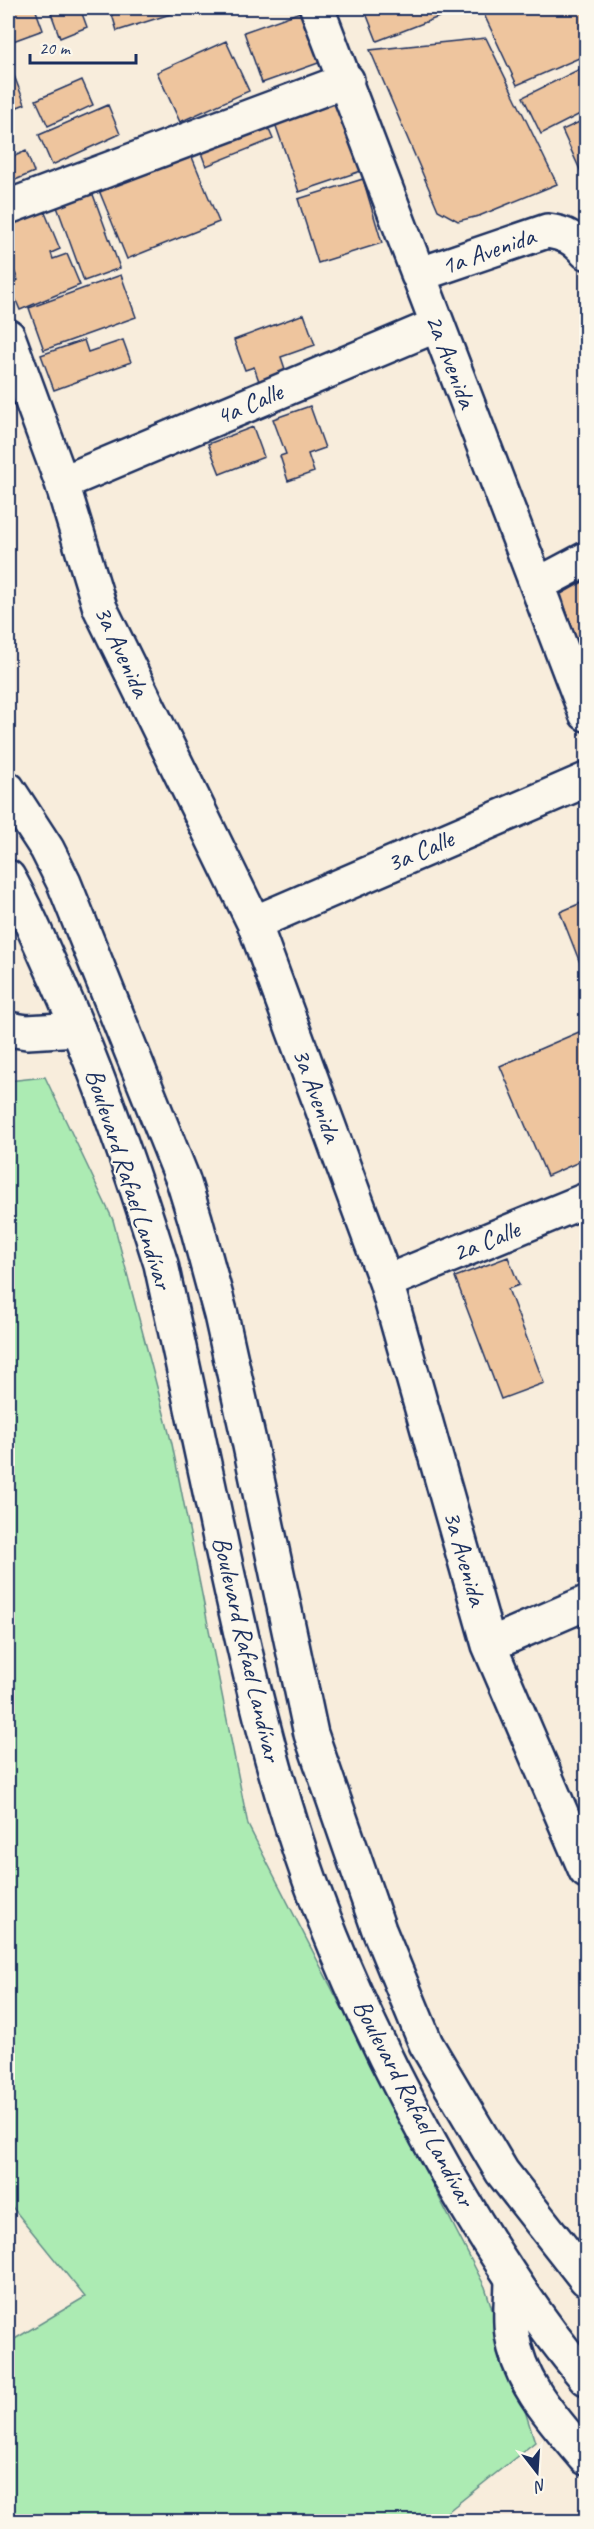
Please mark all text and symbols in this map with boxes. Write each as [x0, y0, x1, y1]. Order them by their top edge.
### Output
scale bar [30, 27, 136, 65]
text: 20 m [39, 37, 72, 59]
street label: 1a Avenida [437, 219, 541, 282]
street label: 2a Avenida [418, 310, 484, 414]
street label: 4a Calle [211, 375, 289, 433]
street label: 3a Avenida [86, 600, 158, 704]
street label: 3a Calle [382, 822, 460, 880]
street label: 3a Avenida [285, 1044, 350, 1148]
street label: Boulevard Rafael Landívar [78, 1065, 181, 1295]
street label: 2a Calle [448, 1212, 526, 1269]
street label: 3a Avenida [436, 1507, 495, 1611]
street label: Boulevard Rafael Landívar [205, 1533, 289, 1766]
street label: Boulevard Rafael Landívar [345, 1994, 483, 2214]
north arrow [507, 2442, 567, 2502]
text: N [530, 2474, 549, 2497]

